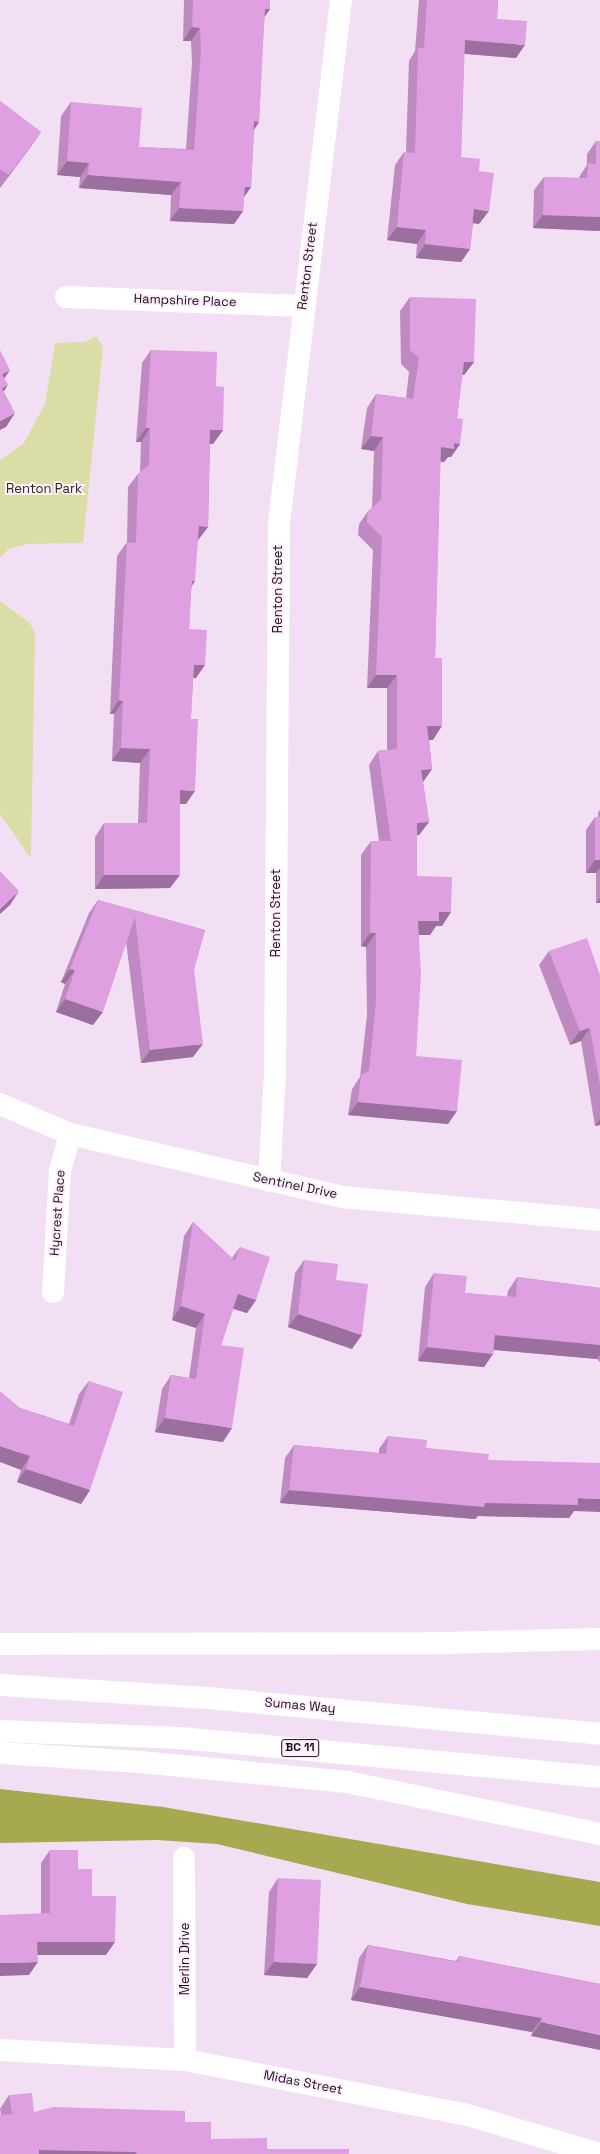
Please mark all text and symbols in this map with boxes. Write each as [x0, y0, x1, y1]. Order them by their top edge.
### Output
street label: Renton Street [295, 221, 321, 311]
street label: Hampshire Place [133, 291, 237, 311]
park label: Renton Park [6, 481, 82, 497]
street label: Renton Street [270, 545, 286, 633]
street label: Renton Street [268, 869, 284, 957]
street label: Hycrest Place [47, 1169, 69, 1257]
street label: Sentinel Drive [251, 1169, 339, 1203]
street label: Sumas Way [264, 1695, 336, 1717]
road number: BC 11 [281, 1738, 319, 1758]
street label: Merlin Drive [177, 1923, 193, 1995]
street label: Midas Street [262, 2068, 344, 2098]

